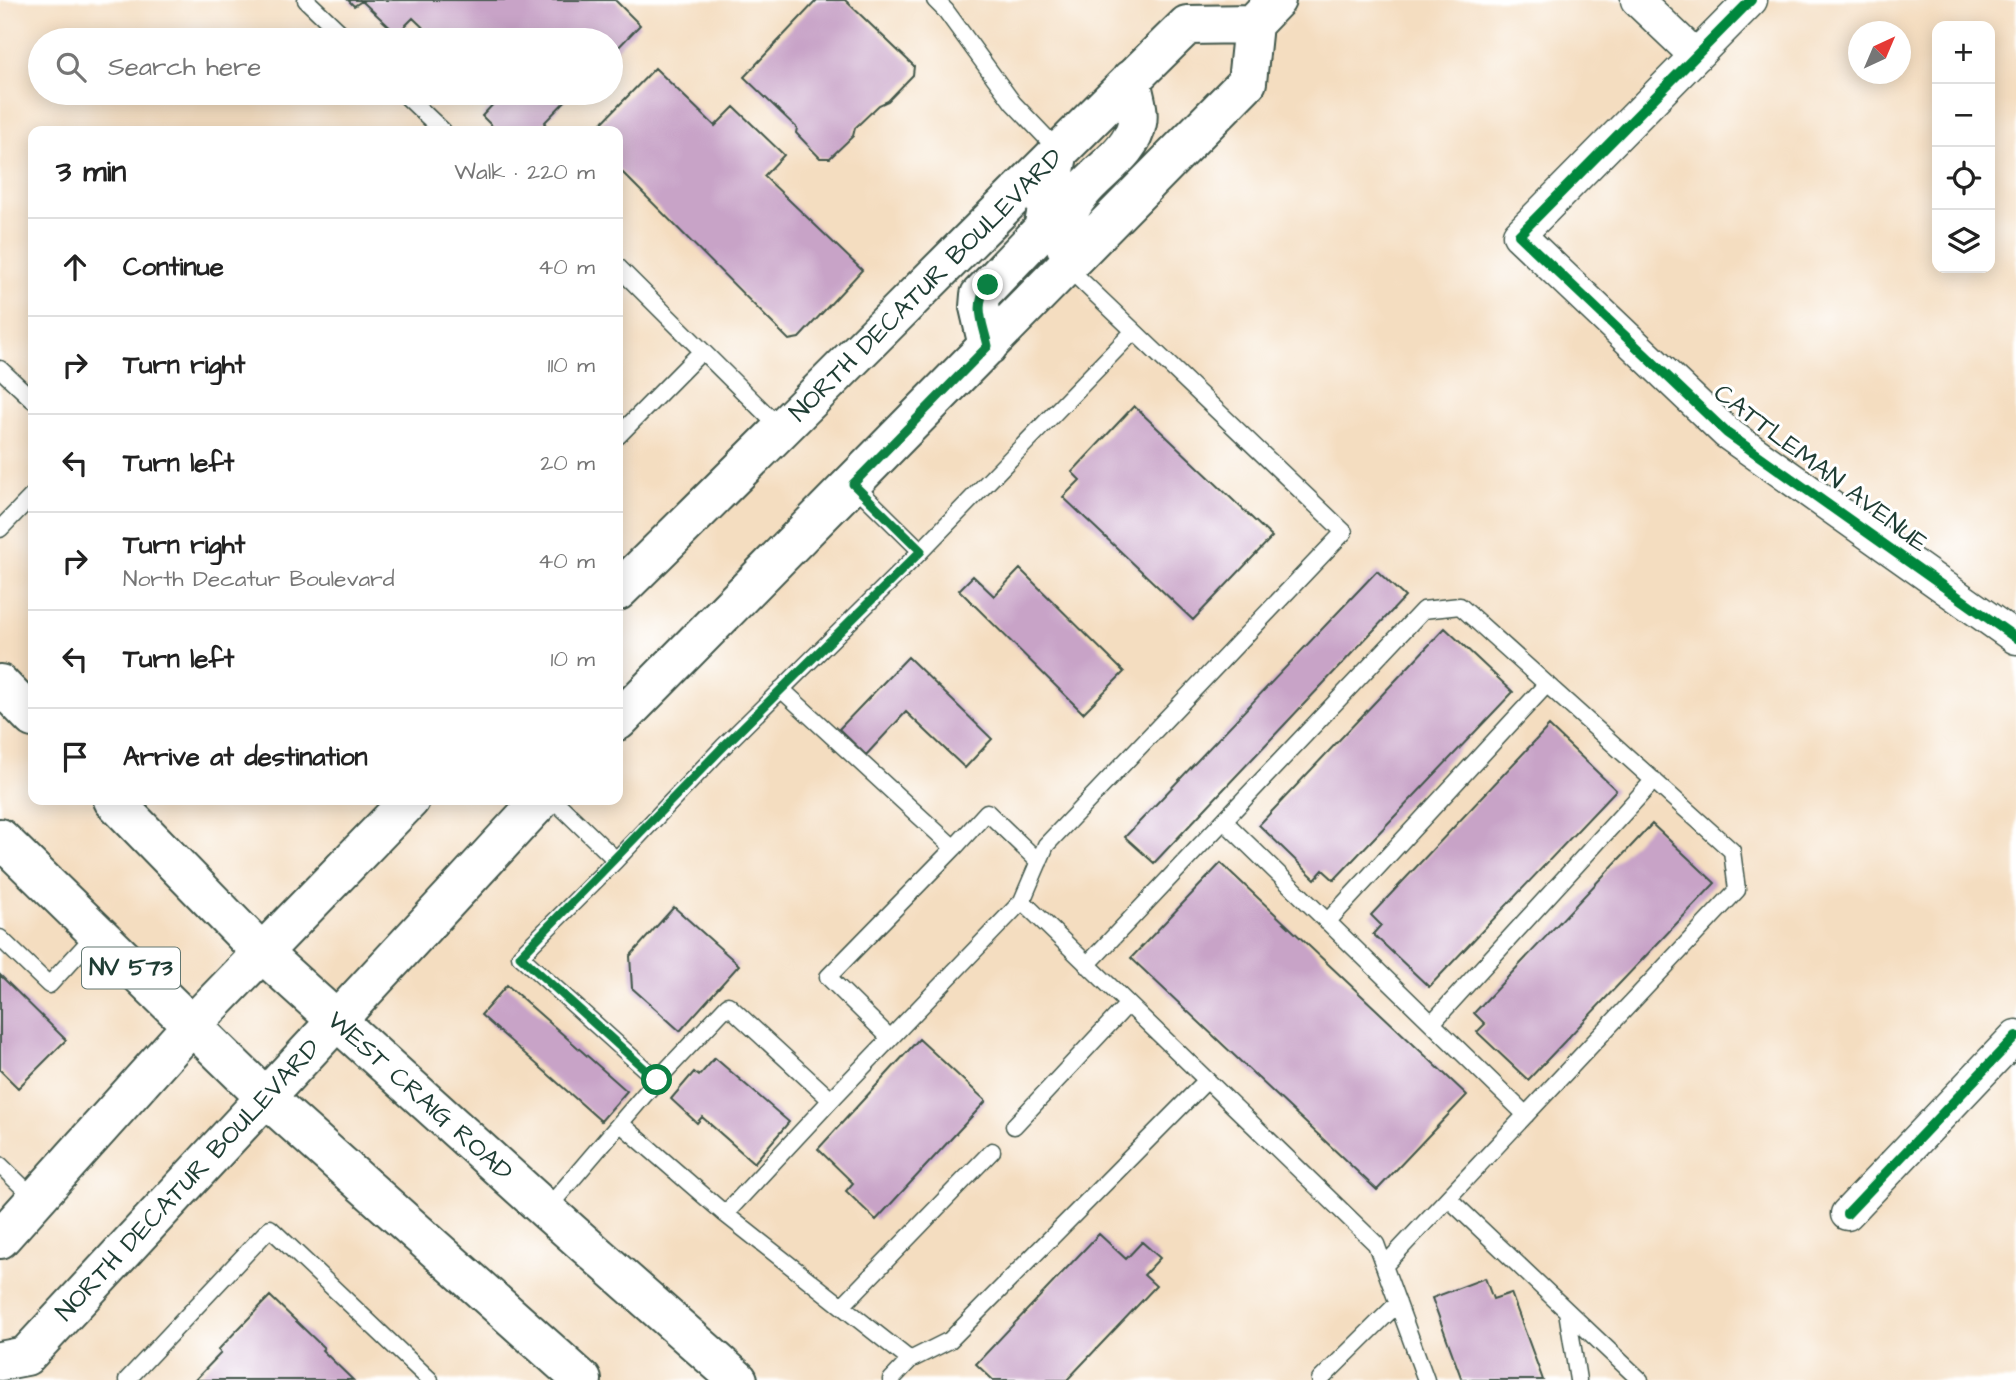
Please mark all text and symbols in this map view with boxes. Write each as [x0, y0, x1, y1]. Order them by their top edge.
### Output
north arrow [1848, 21, 1911, 84]
map controls [1932, 21, 1995, 273]
button: + [1932, 21, 1995, 84]
search box [28, 28, 623, 105]
icon: search [52, 48, 90, 86]
text: Search here [108, 49, 261, 85]
button: − [1932, 84, 1995, 147]
street label: NORTH DECATUR BOULEVARD [781, 140, 1071, 430]
button: locate [1932, 147, 1995, 210]
text: 3 min [56, 151, 126, 193]
text: Walk · 220 m [454, 156, 595, 188]
button: layers [1932, 210, 1995, 273]
icon: ahead [56, 248, 94, 286]
text: Continue [123, 249, 224, 285]
text: 40 m [538, 251, 595, 283]
route end [972, 269, 1003, 300]
icon: right [56, 346, 94, 384]
text: Turn right [123, 347, 245, 383]
text: 110 m [547, 349, 595, 381]
street label: CATTLEMAN AVENUE [1706, 375, 1936, 561]
icon: left [56, 444, 94, 482]
text: Turn left [123, 445, 234, 481]
text: 20 m [540, 447, 595, 479]
text: Turn right [123, 527, 245, 563]
icon: right [56, 542, 94, 580]
text: 40 m [538, 545, 595, 577]
text: North Decatur Boulevard [123, 563, 395, 595]
icon: left [56, 640, 94, 678]
text: Turn left [123, 641, 234, 677]
text: 10 m [550, 643, 595, 675]
icon: arrive [56, 738, 94, 776]
text: Arrive at destination [123, 739, 368, 775]
road number: NV 573 [82, 948, 180, 988]
street label: WEST CRAIG ROAD [319, 1003, 521, 1189]
street label: NORTH DECATUR BOULEVARD [47, 1031, 329, 1329]
route start [641, 1064, 672, 1095]

